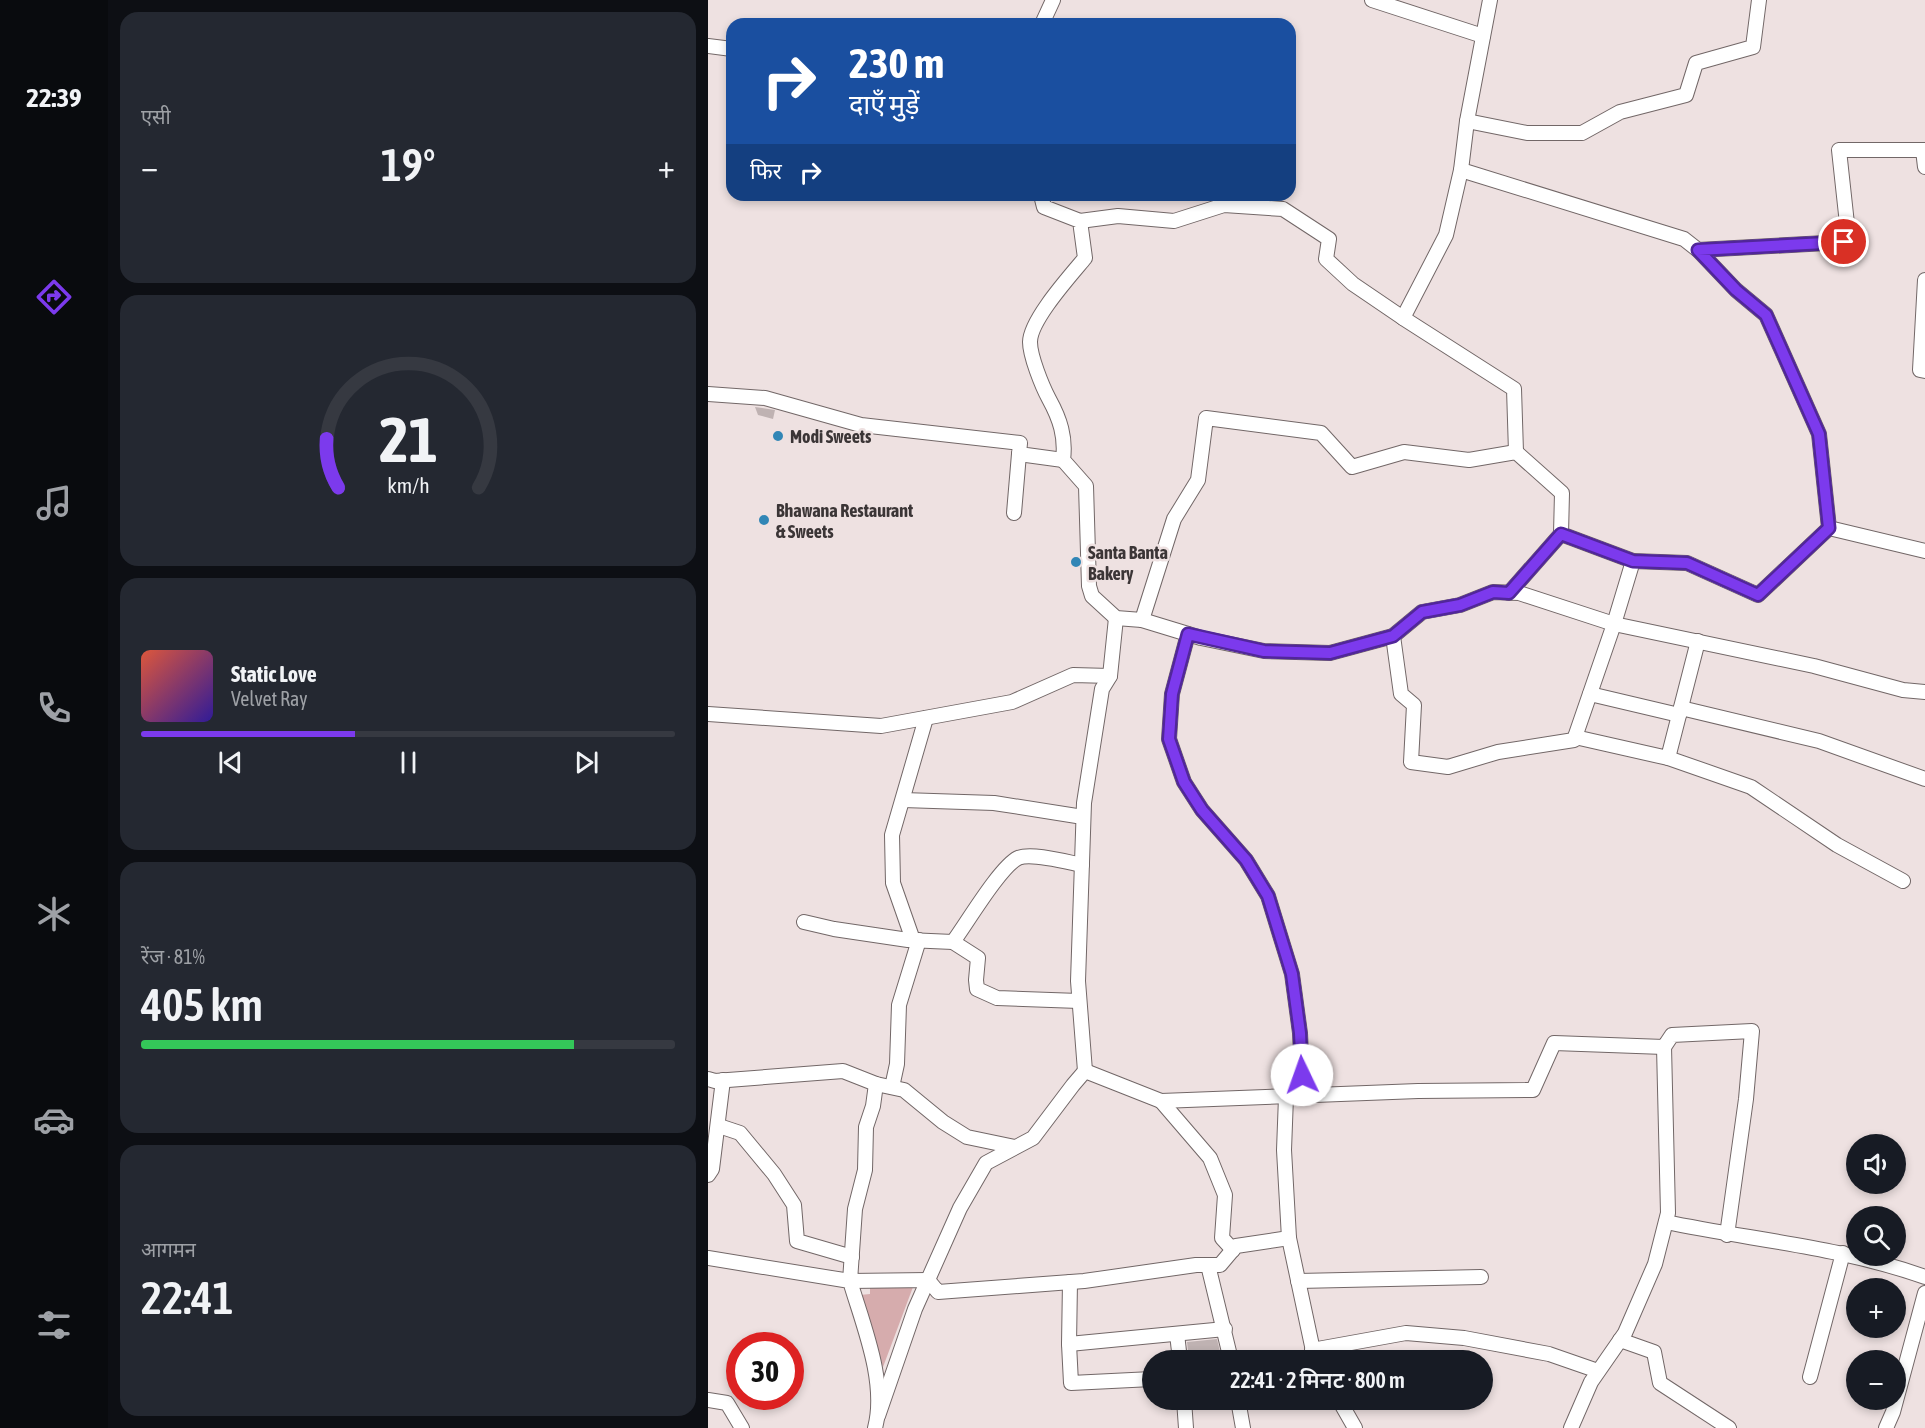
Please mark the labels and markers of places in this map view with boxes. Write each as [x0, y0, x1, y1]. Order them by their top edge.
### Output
pin [1818, 216, 1869, 267]
place label: Modi Sweets [790, 426, 872, 447]
marker: Modi Sweets [771, 429, 785, 443]
place label: Bhawana Restaurant & Sweets [776, 500, 914, 542]
marker: Bhawana Restaurant & Sweets [757, 513, 771, 527]
place label: Santa Banta Bakery [1088, 542, 1168, 584]
marker: Santa Banta Bakery [1069, 555, 1083, 569]

